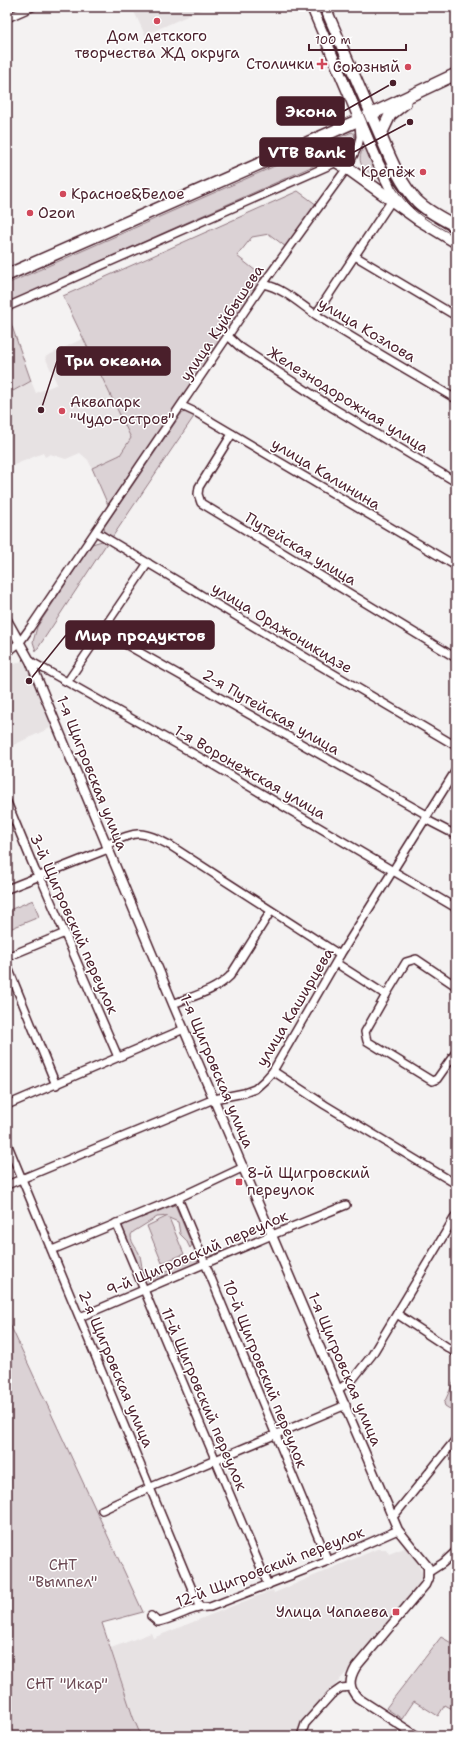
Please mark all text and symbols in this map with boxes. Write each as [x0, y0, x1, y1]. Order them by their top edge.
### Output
marker: Дом детского творчества ЖД округа [152, 16, 162, 26]
place label: Дом детского творчества ЖД округа [74, 26, 240, 63]
scale bar [309, 26, 406, 52]
text: 100 m [315, 32, 351, 48]
place label: Столички [246, 54, 314, 74]
place label: Союзный [333, 57, 400, 77]
marker: Столички [317, 59, 327, 69]
marker: Союзный [403, 62, 413, 72]
callout: Экона [277, 97, 344, 125]
text: Экона [285, 101, 337, 122]
callout: VTB Bank [260, 138, 354, 166]
text: VTB Bank [268, 142, 346, 163]
place label: Крепёж [361, 162, 416, 182]
marker: Крепёж [418, 167, 428, 177]
place label: Красное&Белое [71, 184, 185, 204]
marker: Красное&Белое [58, 189, 68, 199]
place label: Ozon [38, 203, 75, 223]
marker: Ozon [25, 208, 35, 218]
street label: улица Куйбышева [176, 260, 269, 385]
street label: улица Козлова [315, 293, 420, 367]
street label: Железнодорожная улица [264, 342, 433, 458]
callout: Три океана [57, 347, 170, 375]
text: Три океана [65, 350, 161, 371]
place label: Аквапарк "Чудо-остров" [70, 392, 175, 429]
marker: Аквапарк "Чудо-остров" [57, 406, 67, 416]
street label: улица Калинина [268, 434, 385, 515]
street label: Путейская улица [242, 508, 361, 590]
street label: улица Орджоникидзе [208, 578, 356, 678]
callout: Мир продуктов [66, 621, 214, 649]
text: Мир продуктов [74, 625, 206, 646]
street label: 2-я Путейская улица [199, 665, 344, 760]
street label: 1-я Щигровская улица [52, 693, 132, 854]
street label: 1-я Воронежская улица [171, 720, 330, 824]
street label: 3-й Щигровский переулок [25, 831, 123, 1017]
street label: улица Каширцева [252, 943, 339, 1070]
street label: 1-я Щигровская улица [176, 991, 259, 1152]
place label: 8-й Щигровский переулок [247, 1163, 370, 1200]
marker: 8-й Щигровский переулок [234, 1177, 244, 1187]
street label: 9-й Щигровский переулок [103, 1206, 291, 1300]
street label: 10-й Щигровский переулок [218, 1277, 312, 1471]
street label: 2-я Щигровская улица [74, 1287, 158, 1451]
street label: 1-я Щигровская улица [304, 1289, 387, 1450]
street label: 11-й Щигровский переулок [156, 1305, 252, 1494]
street label: 12-й Щигровский переулок [173, 1522, 367, 1612]
park label: СНТ "Вымпел" [28, 1555, 98, 1592]
place label: Улица Чапаева [276, 1602, 389, 1622]
marker: Улица Чапаева [391, 1607, 401, 1617]
park label: СНТ "Икар" [26, 1674, 108, 1694]

